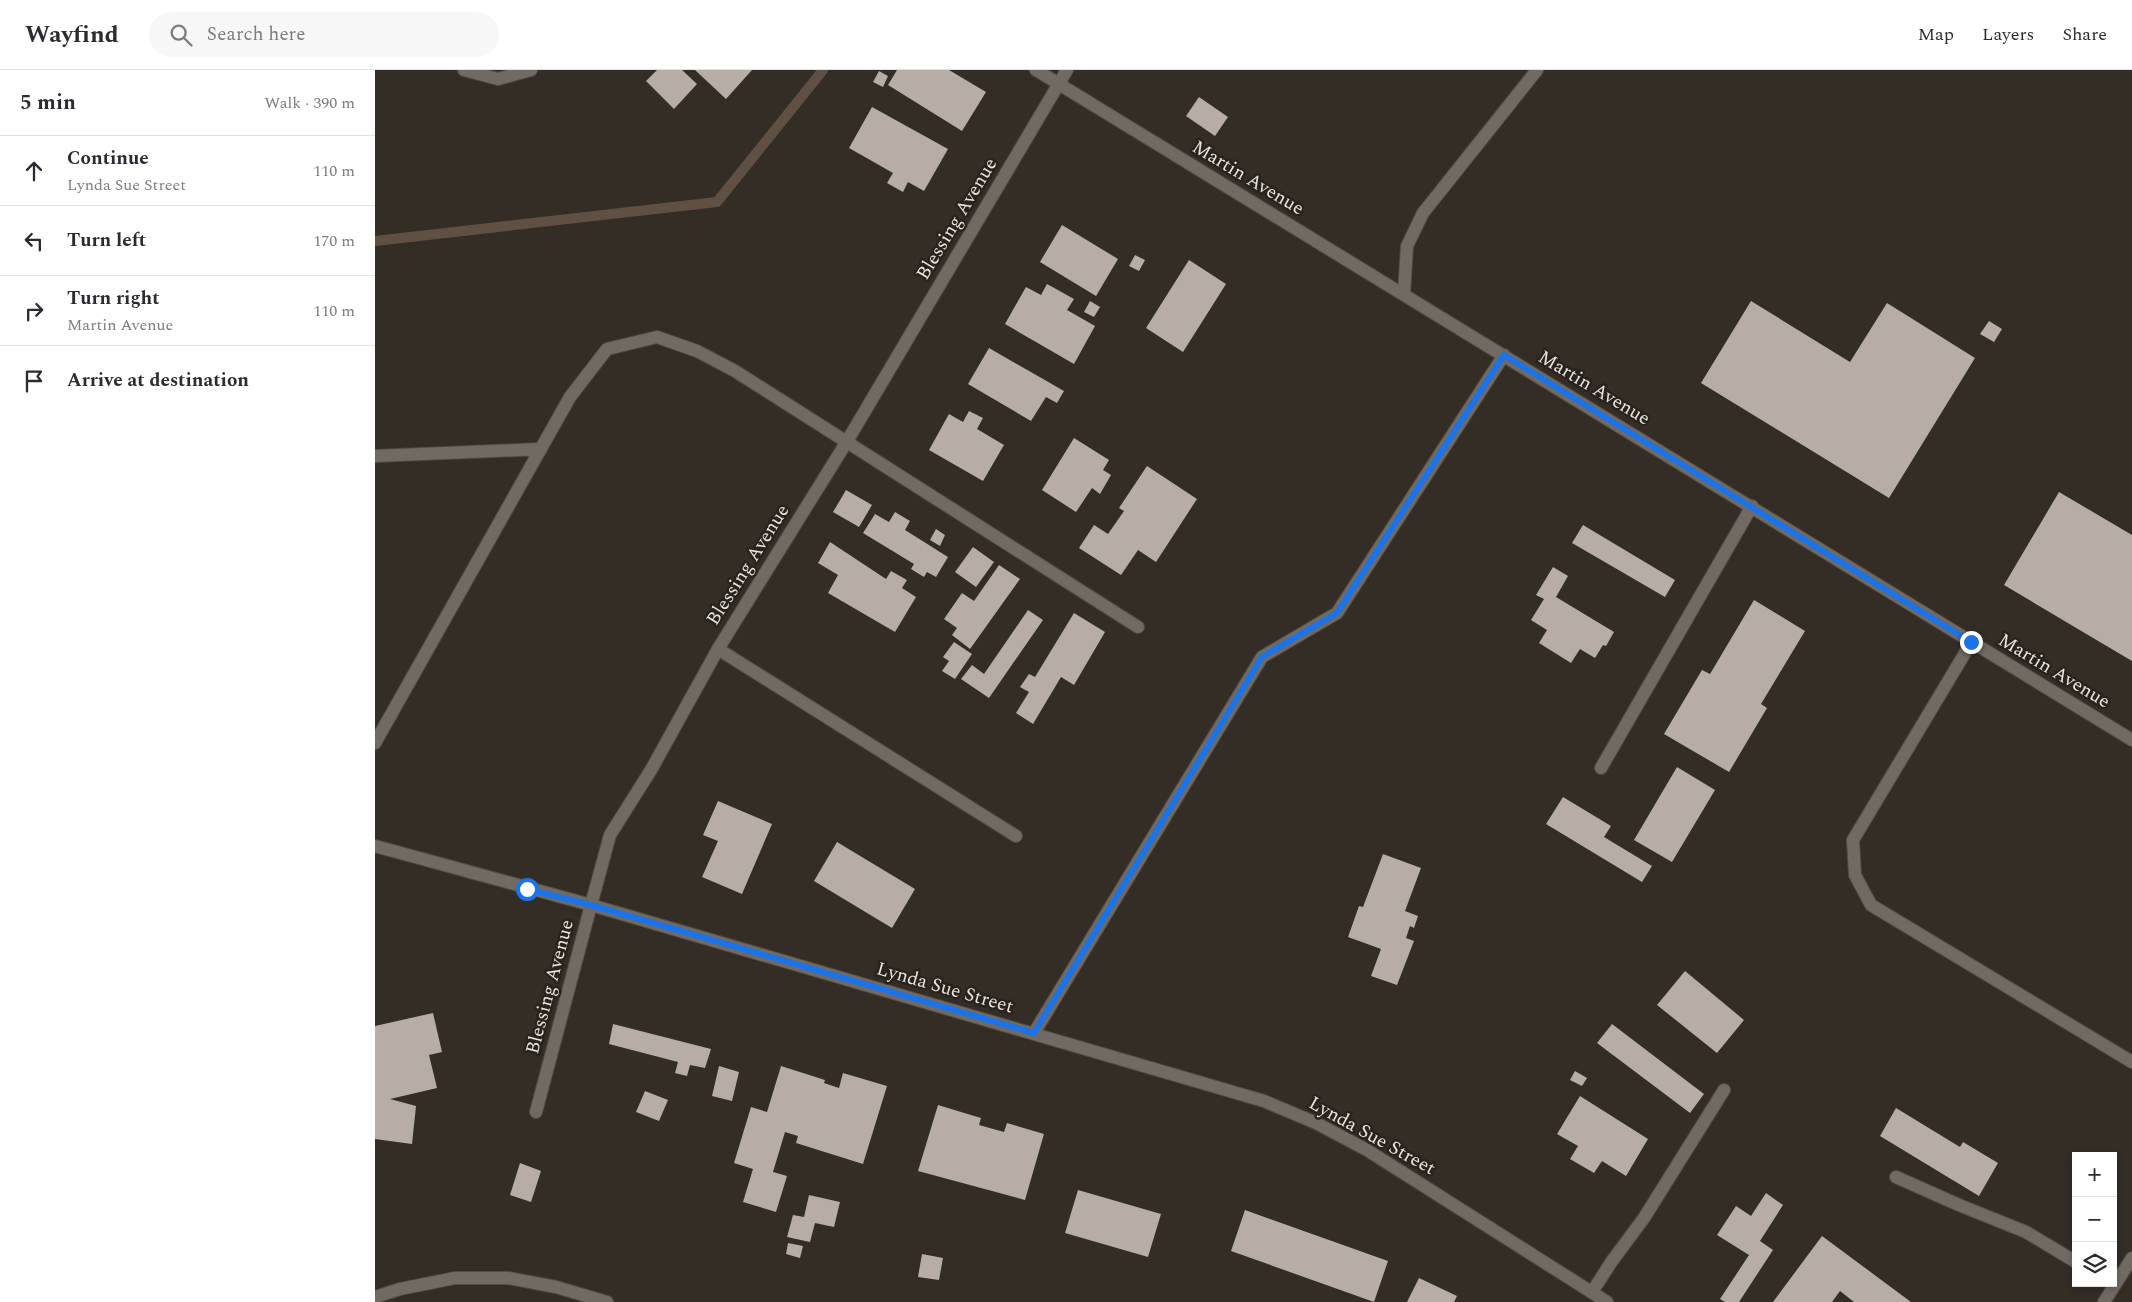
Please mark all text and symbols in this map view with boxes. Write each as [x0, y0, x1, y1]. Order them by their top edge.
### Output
search box [149, 12, 499, 57]
text: Wayfind [25, 17, 119, 53]
text: Search here [207, 20, 305, 49]
icon: search [167, 21, 195, 49]
text: Map [1918, 21, 1954, 48]
text: Layers [1982, 21, 2034, 48]
text: Share [2062, 21, 2107, 48]
text: 5 min [20, 87, 76, 119]
text: Walk · 390 m [264, 91, 355, 115]
street label: Martin Avenue [1186, 133, 1310, 223]
text: Continue [67, 144, 149, 173]
street label: Blessing Avenue [909, 152, 1005, 286]
icon: ahead [20, 157, 48, 185]
text: 110 m [313, 159, 355, 183]
text: Lynda Sue Street [67, 173, 186, 197]
text: Turn left [67, 226, 146, 255]
icon: left [20, 227, 48, 255]
text: 170 m [313, 229, 355, 253]
text: Turn right [67, 284, 160, 313]
icon: right [20, 297, 48, 325]
text: 110 m [313, 299, 355, 323]
text: Martin Avenue [67, 313, 173, 337]
street label: Martin Avenue [1532, 343, 1656, 433]
text: Arrive at destination [67, 366, 249, 395]
icon: arrive [20, 367, 48, 395]
street label: Blessing Avenue [699, 499, 797, 631]
street label: Martin Avenue [1992, 626, 2116, 716]
route end [1960, 631, 1983, 654]
route start [516, 878, 539, 901]
street label: Blessing Avenue [518, 917, 582, 1057]
street label: Lynda Sue Street [873, 955, 1017, 1021]
street label: Lynda Sue Street [1303, 1089, 1441, 1183]
map controls [2072, 1152, 2117, 1287]
button: + [2072, 1152, 2117, 1197]
button: − [2072, 1197, 2117, 1242]
button: layers [2072, 1242, 2117, 1287]

